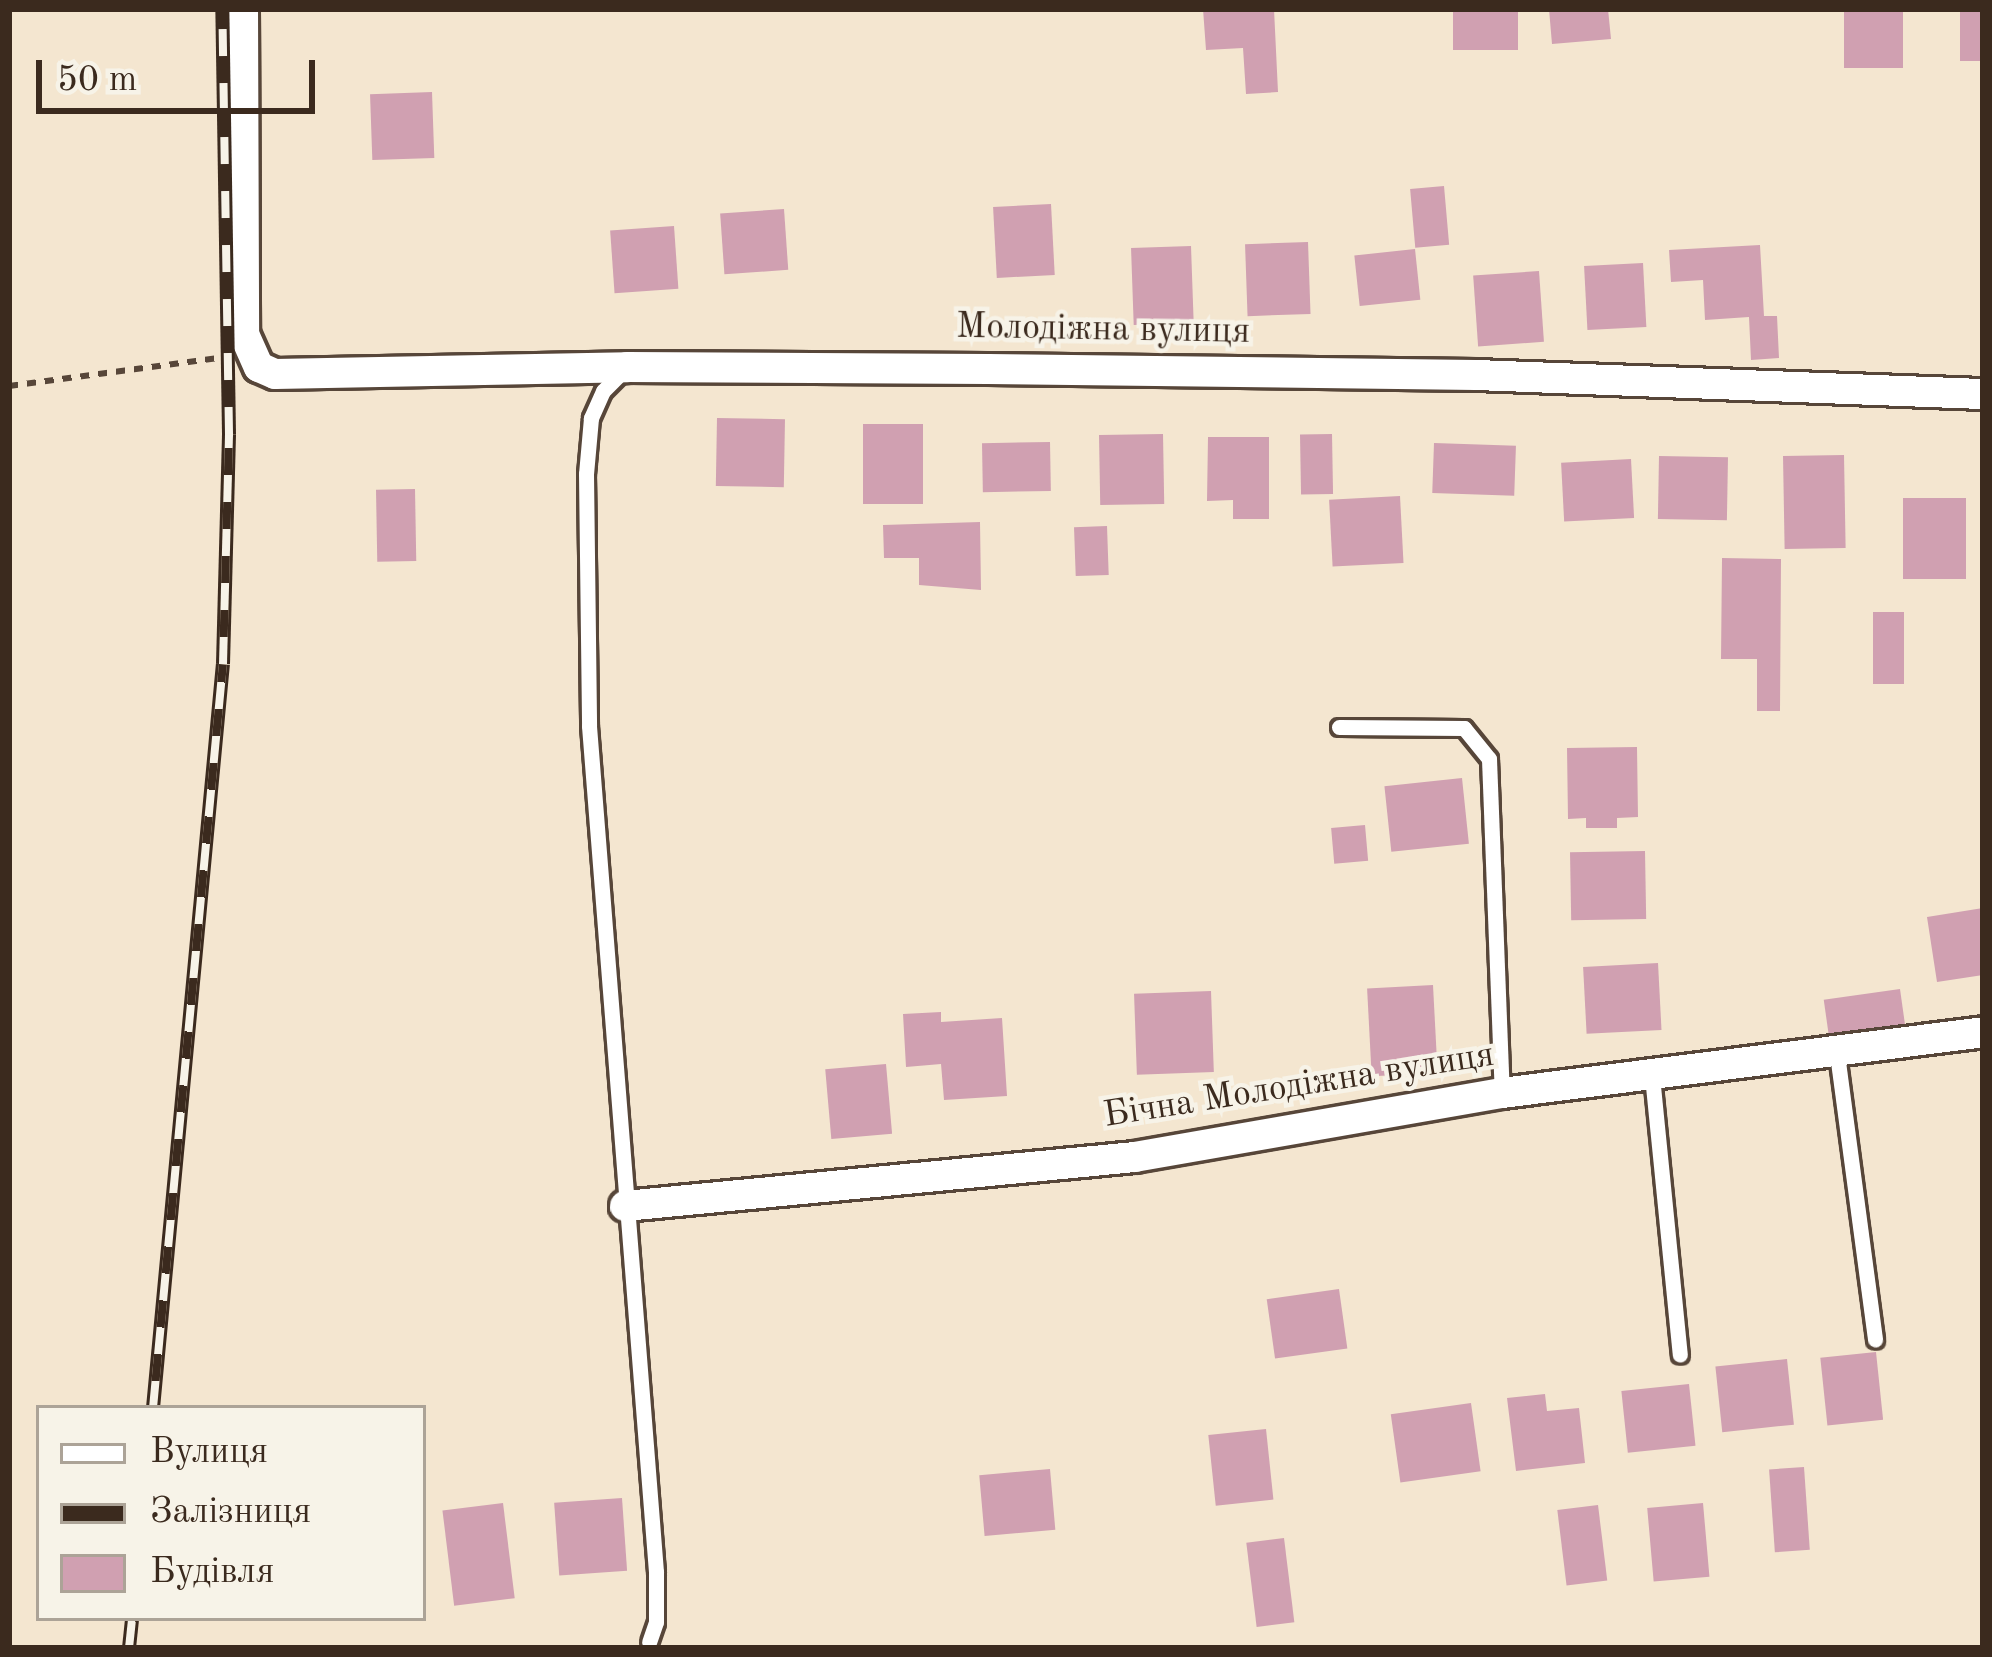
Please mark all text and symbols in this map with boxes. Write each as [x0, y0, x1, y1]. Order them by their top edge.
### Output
scale bar [42, 36, 321, 110]
text: 50 m [57, 63, 137, 99]
street label: Молодіжна вулиця [956, 307, 1250, 355]
street label: Бічна Молодіжна вулиця [1101, 1035, 1497, 1139]
legend [36, 1405, 426, 1621]
text: Вулиця [150, 1435, 268, 1471]
text: Залізниця [150, 1495, 311, 1531]
text: Будівля [150, 1555, 275, 1591]

